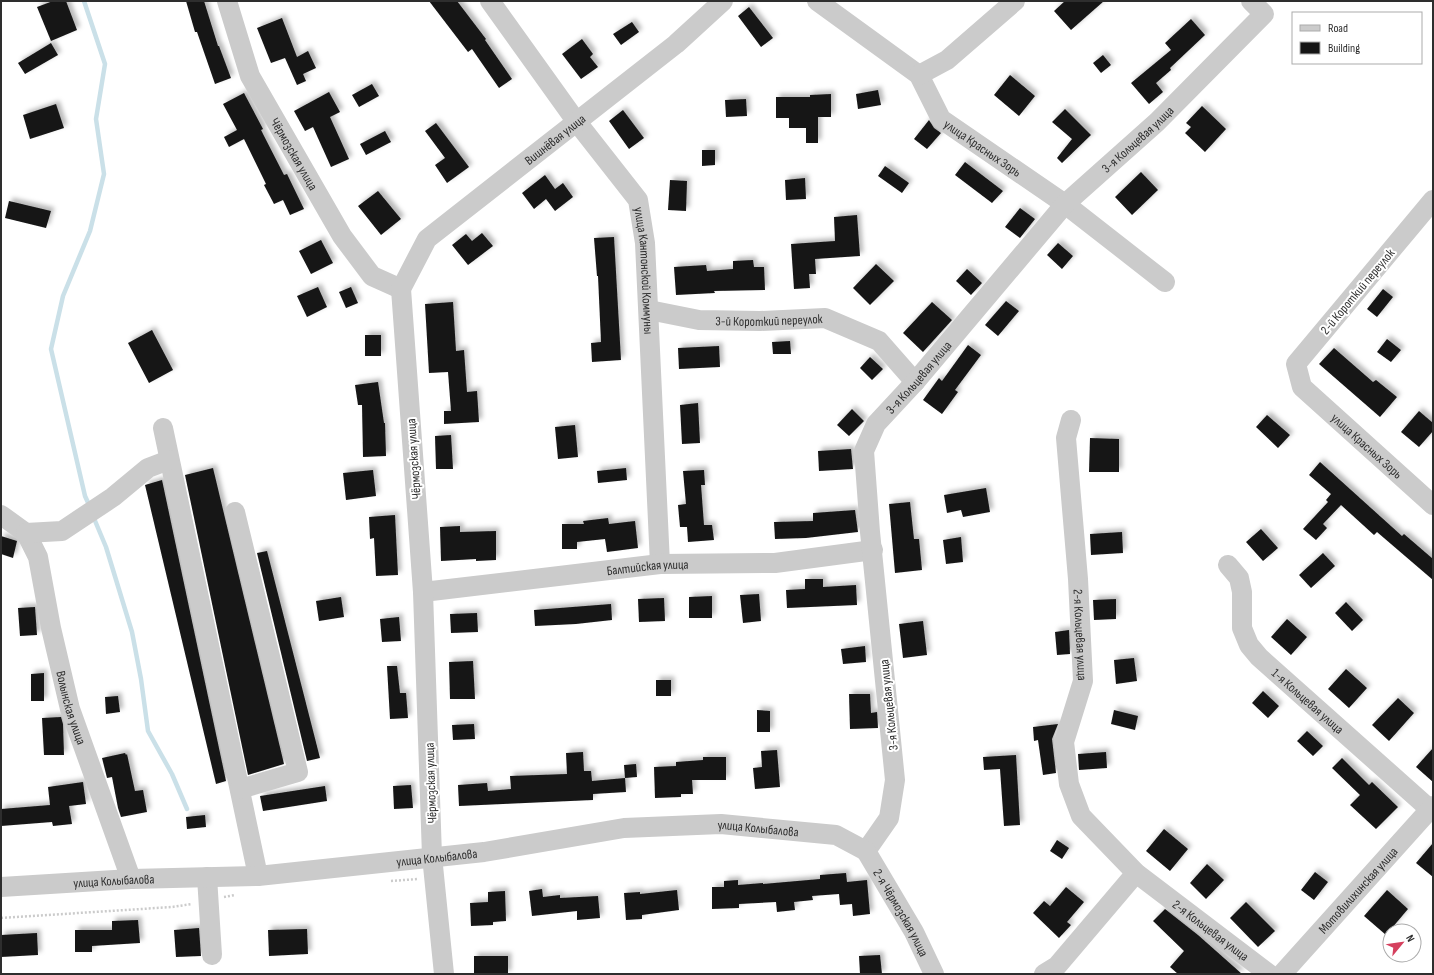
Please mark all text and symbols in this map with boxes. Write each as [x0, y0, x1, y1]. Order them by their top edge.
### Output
legend [1292, 12, 1422, 64]
text: Road [1328, 21, 1348, 36]
text: Building [1328, 41, 1360, 56]
street label: 3-я Кольцевая улица [1099, 103, 1177, 177]
street label: Вишнёвая улица [521, 111, 589, 169]
street label: Чёрмозская улица [267, 115, 321, 193]
street label: улица Красных Зорь [941, 116, 1024, 181]
street label: улица Кантонской Коммуны [630, 206, 656, 335]
street label: 2-й Короткий переулок [1317, 245, 1398, 338]
street label: 3-й Короткий переулок [715, 311, 823, 330]
street label: 3-я Кольцевая улица [883, 338, 955, 417]
street label: улица Красных Зорь [1327, 410, 1405, 482]
street label: Чёрмозская улица [403, 418, 425, 500]
street label: Балтийская улица [606, 557, 688, 579]
street label: 2-я Кольцевая улица [1069, 589, 1090, 681]
street label: 3-я Кольцевая улица [876, 658, 902, 751]
street label: 1-я Кольцевая улица [1268, 665, 1347, 738]
street label: Волынская улица [52, 669, 89, 747]
street label: Чёрмозская улица [422, 742, 440, 824]
street label: улица Колыбалова [717, 817, 799, 840]
street label: Мотовилихинская улица [1315, 844, 1401, 937]
street label: улица Колыбалова [396, 846, 478, 870]
street label: 2-я Чёрмозская улица [869, 866, 932, 959]
street label: улица Колыбалова [73, 871, 155, 892]
street label: 2-я Кольцевая улица [1169, 897, 1252, 965]
north arrow [1382, 923, 1422, 963]
text: N [1403, 933, 1417, 944]

